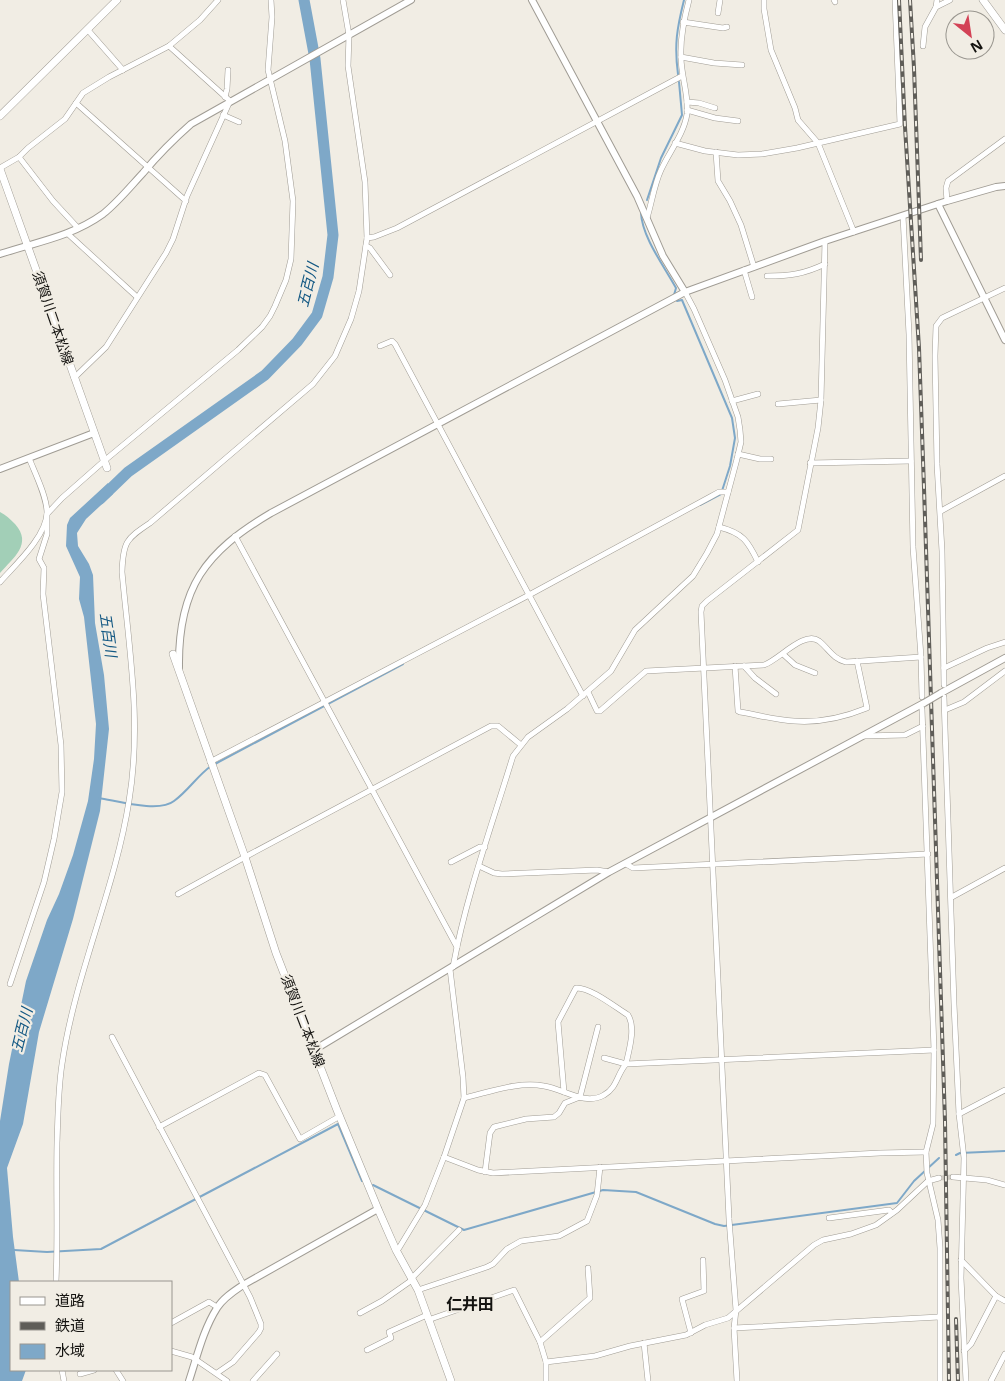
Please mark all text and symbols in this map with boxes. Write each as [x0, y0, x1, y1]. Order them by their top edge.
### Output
north arrow [945, 10, 995, 60]
text: N [967, 36, 986, 58]
water label: 五百川 [292, 259, 323, 309]
street label: 須賀川二本松線 [29, 268, 78, 367]
water label: 五百川 [96, 611, 122, 661]
street label: 須賀川二本松線 [277, 972, 330, 1070]
water label: 五百川 [6, 1004, 37, 1054]
legend [10, 1281, 172, 1371]
text: 道路 [55, 1290, 85, 1310]
district label: 仁井田 [446, 1293, 494, 1315]
text: 鉄道 [55, 1315, 85, 1335]
text: 水域 [55, 1340, 85, 1360]

